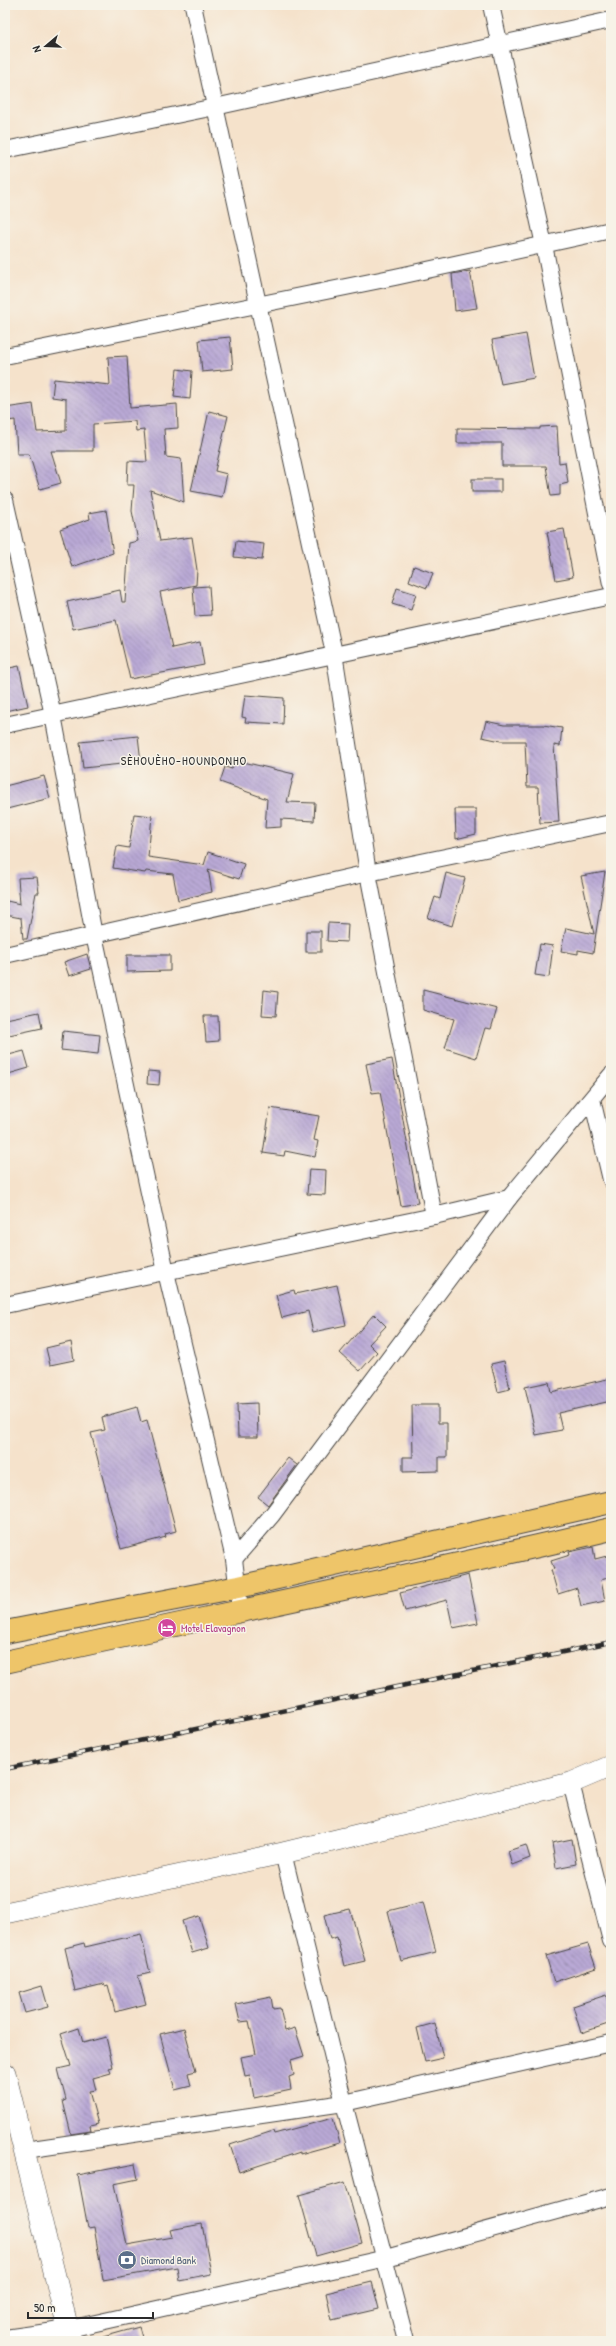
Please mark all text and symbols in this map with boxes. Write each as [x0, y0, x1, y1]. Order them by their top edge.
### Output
north arrow [26, 26, 66, 66]
text: N [29, 44, 44, 54]
district label: SÈHOUÈHO-HOUNDONHO [121, 752, 247, 769]
hotel icon: Motel Elavagnon [156, 1617, 178, 1639]
place label: Motel Elavagnon [181, 1621, 246, 1635]
bank icon: Diamond Bank [116, 2249, 138, 2271]
place label: Diamond Bank [141, 2253, 197, 2267]
scale bar [28, 2294, 153, 2320]
text: 50 m [34, 2299, 55, 2316]

